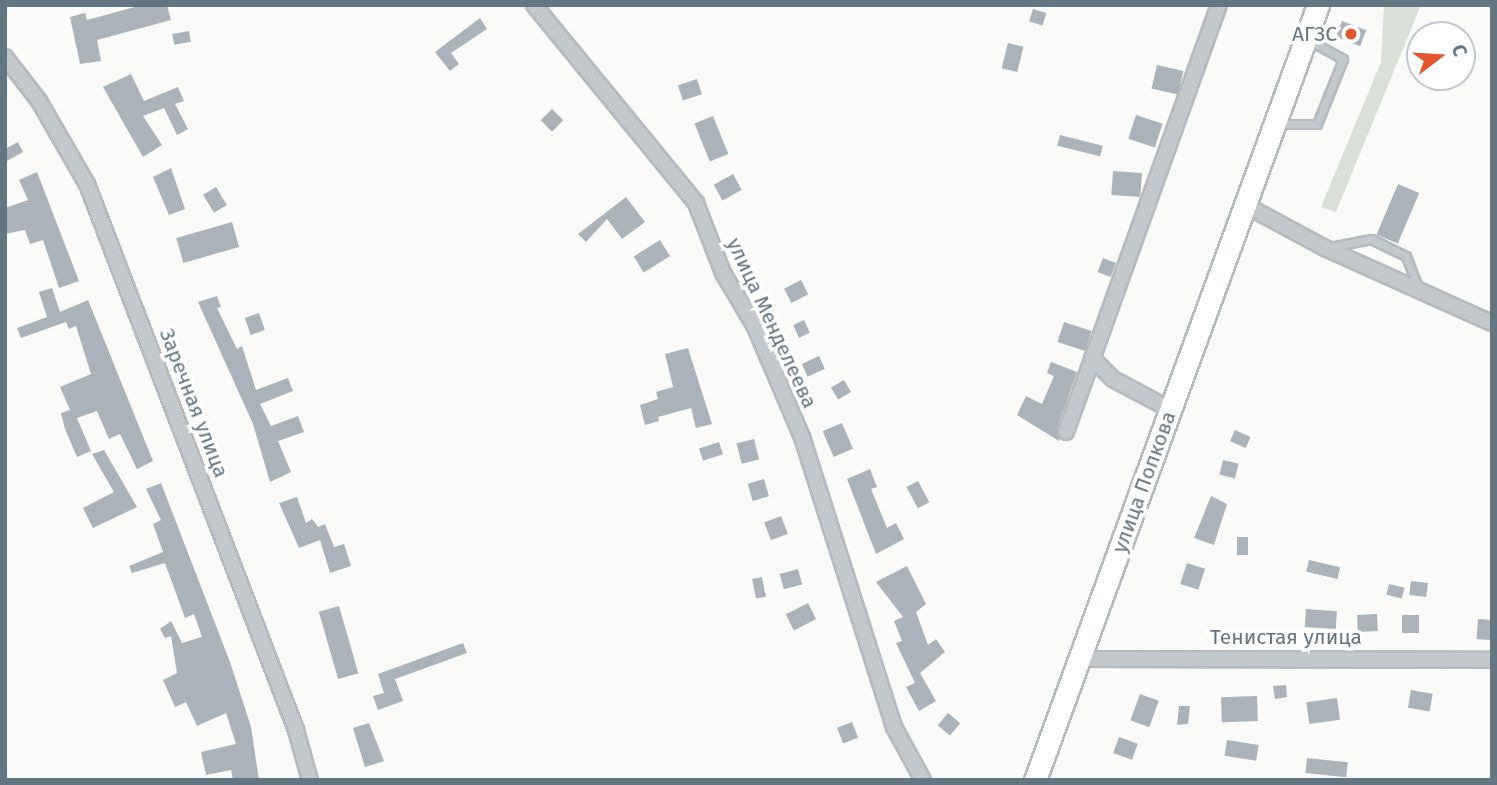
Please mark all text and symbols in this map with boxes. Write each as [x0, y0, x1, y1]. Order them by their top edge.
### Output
place label: АГЗС [1292, 21, 1337, 47]
north arrow [1406, 21, 1476, 91]
marker: АГЗС [1343, 26, 1359, 42]
text: С [1447, 42, 1472, 59]
street label: улица Менделеева [721, 234, 823, 412]
street label: Заречная улица [154, 325, 234, 481]
street label: улица Попкова [1107, 408, 1181, 556]
street label: Тенистая улица [1210, 624, 1362, 650]

